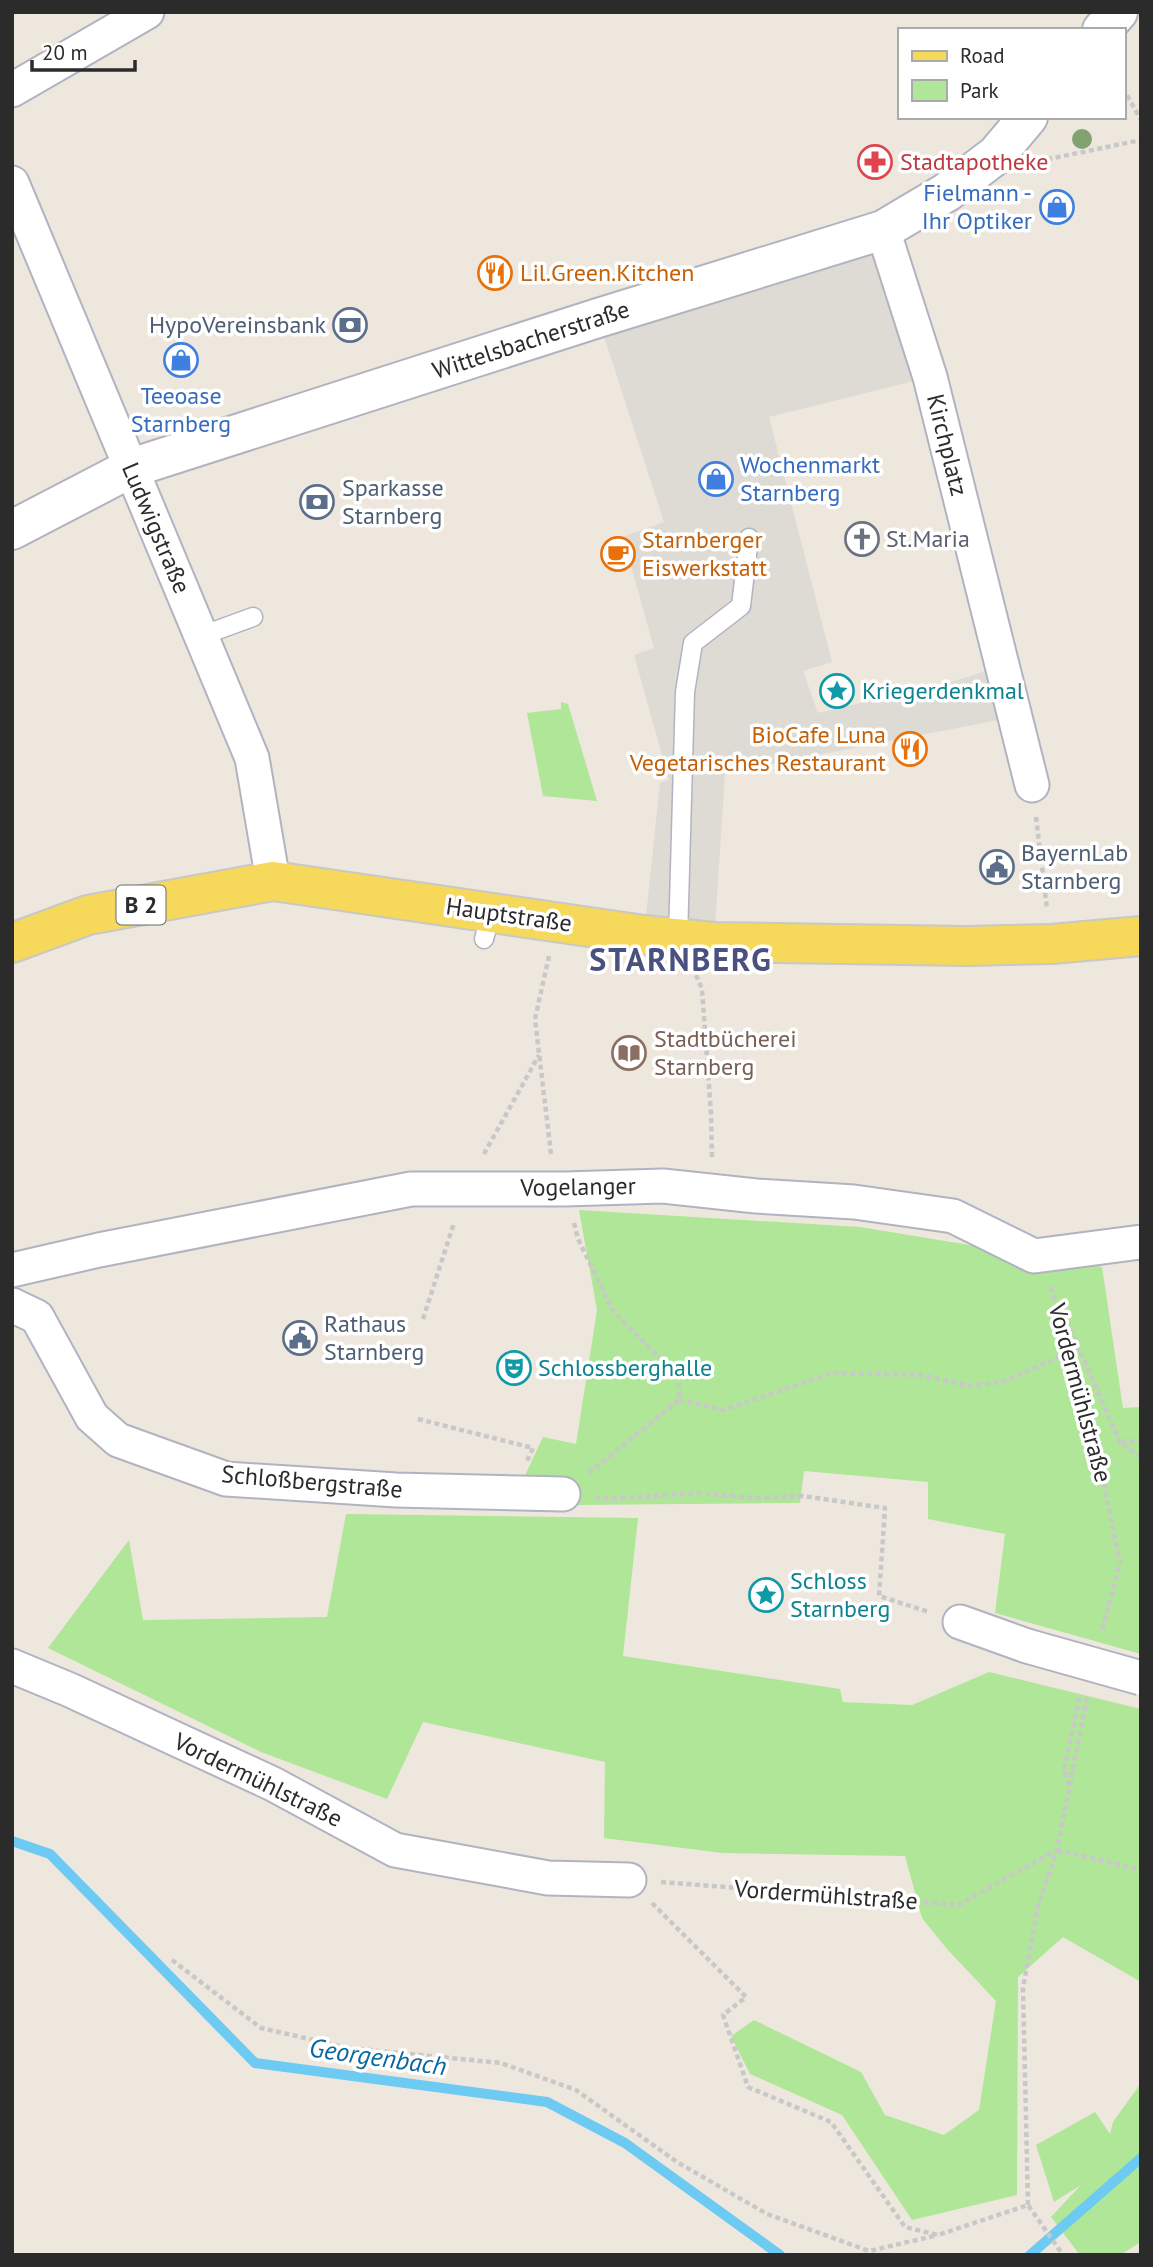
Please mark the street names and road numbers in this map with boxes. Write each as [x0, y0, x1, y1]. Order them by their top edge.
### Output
street label: Wittelsbacherstraße [428, 293, 633, 386]
street label: Kirchplatz [920, 391, 975, 499]
street label: Ludwigstraße [115, 458, 198, 598]
road number: B 2 [116, 885, 166, 924]
street label: Hauptstraße [444, 890, 574, 939]
street label: Vogelanger [519, 1170, 636, 1203]
street label: Vordermühlstraße [1041, 1299, 1119, 1486]
street label: Schloßbergstraße [220, 1458, 404, 1505]
street label: Vordermühlstraße [168, 1725, 348, 1834]
street label: Vordermühlstraße [732, 1873, 919, 1916]

